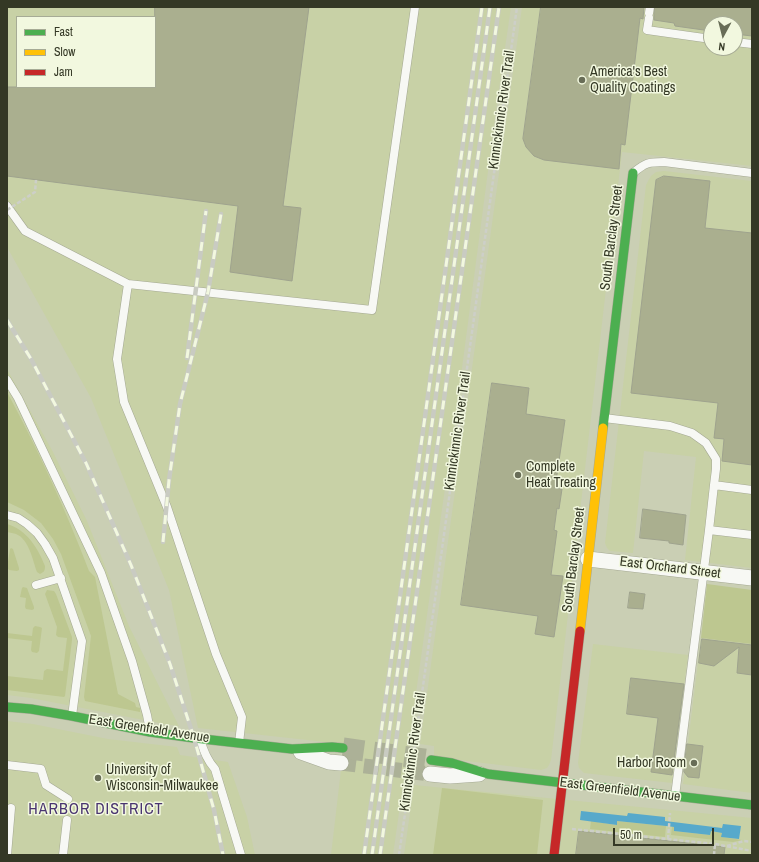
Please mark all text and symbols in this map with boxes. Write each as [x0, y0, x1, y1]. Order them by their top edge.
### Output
legend [16, 16, 156, 88]
north arrow [703, 16, 743, 56]
text: Fast [54, 24, 73, 40]
text: N [718, 40, 726, 54]
text: Slow [54, 44, 75, 60]
street label: Kinnickinnic River Trail [485, 50, 519, 170]
text: Jam [54, 64, 73, 80]
place label: America's Best Quality Coatings [590, 64, 676, 96]
marker: America's Best Quality Coatings [577, 75, 587, 85]
street label: South Barclay Street [597, 185, 627, 291]
street label: Kinnickinnic River Trail [441, 371, 475, 491]
place label: Complete Heat Treating [526, 459, 596, 492]
marker: Complete Heat Treating [513, 470, 523, 480]
street label: South Barclay Street [559, 507, 589, 613]
street label: East Orchard Street [619, 553, 721, 583]
street label: Kinnickinnic River Trail [396, 692, 430, 812]
street label: East Greenfield Avenue [88, 711, 210, 747]
place label: Harbor Room [617, 755, 686, 771]
marker: Harbor Room [689, 758, 699, 768]
place label: University of Wisconsin-Milwaukee [106, 762, 218, 794]
marker: University of Wisconsin-Milwaukee [93, 773, 103, 783]
street label: East Greenfield Avenue [559, 774, 681, 806]
district label: HARBOR DISTRICT [28, 800, 164, 820]
scale bar [615, 820, 716, 846]
text: 50 m [620, 827, 642, 843]

